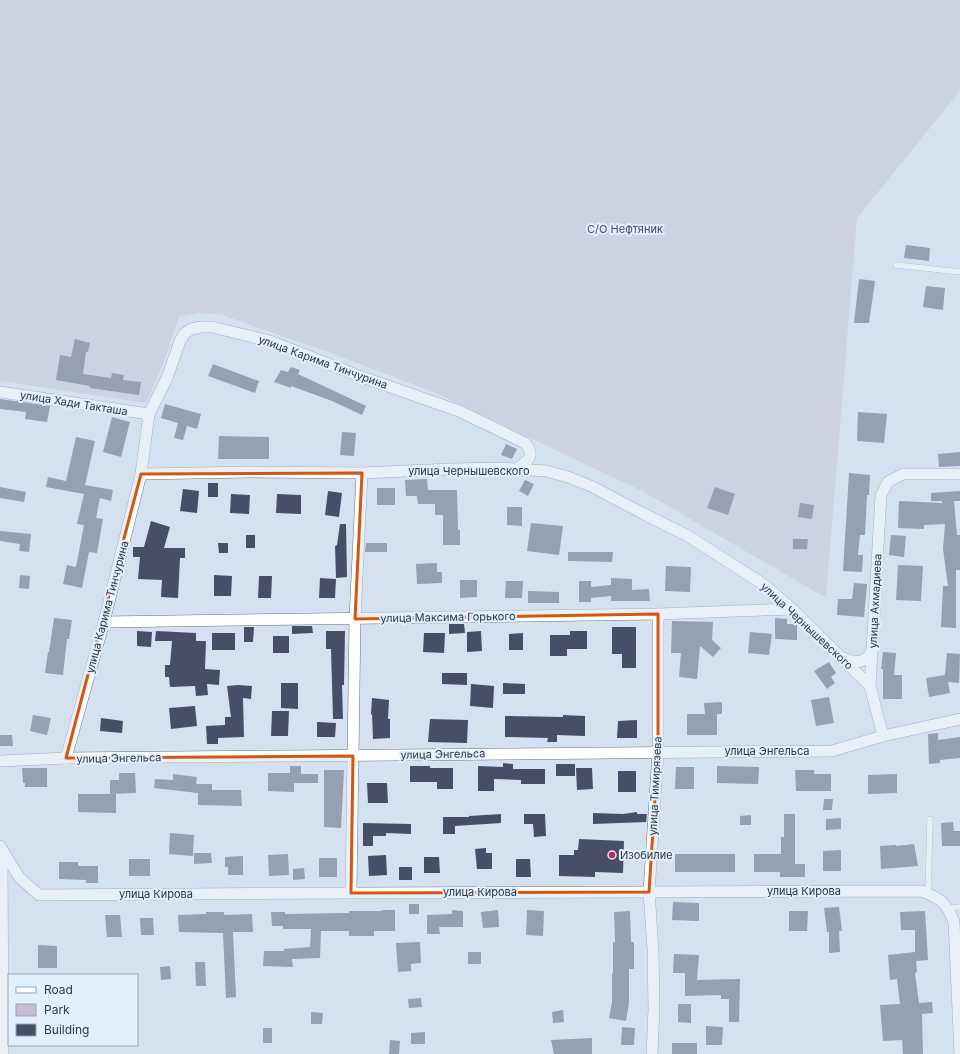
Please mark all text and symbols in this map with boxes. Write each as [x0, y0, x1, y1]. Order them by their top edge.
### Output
park label: С/О Нефтяник [587, 222, 663, 236]
street label: улица Карима Тинчурина [256, 332, 390, 392]
street label: улица Хади Такташа [19, 388, 129, 418]
street label: улица Чернышевского [408, 464, 530, 478]
street label: улица Карима Тинчурина [83, 539, 131, 675]
street label: улица Ахмадиева [866, 553, 884, 649]
street label: улица Чернышевского [758, 580, 856, 673]
street label: улица Максима Горького [380, 609, 516, 625]
street label: улица Тимирязева [645, 736, 665, 836]
street label: улица Энгельса [725, 744, 809, 758]
street label: улица Энгельса [400, 746, 486, 762]
street label: улица Энгельса [76, 750, 162, 766]
place label: Изобилие [620, 848, 673, 862]
marker: Изобилие [607, 850, 617, 860]
street label: улица Кирова [767, 884, 841, 898]
street label: улица Кирова [443, 885, 517, 899]
street label: улица Кирова [119, 887, 193, 901]
legend [8, 974, 138, 1046]
text: Road [44, 982, 73, 997]
text: Park [44, 1002, 70, 1017]
text: Building [44, 1022, 89, 1037]

